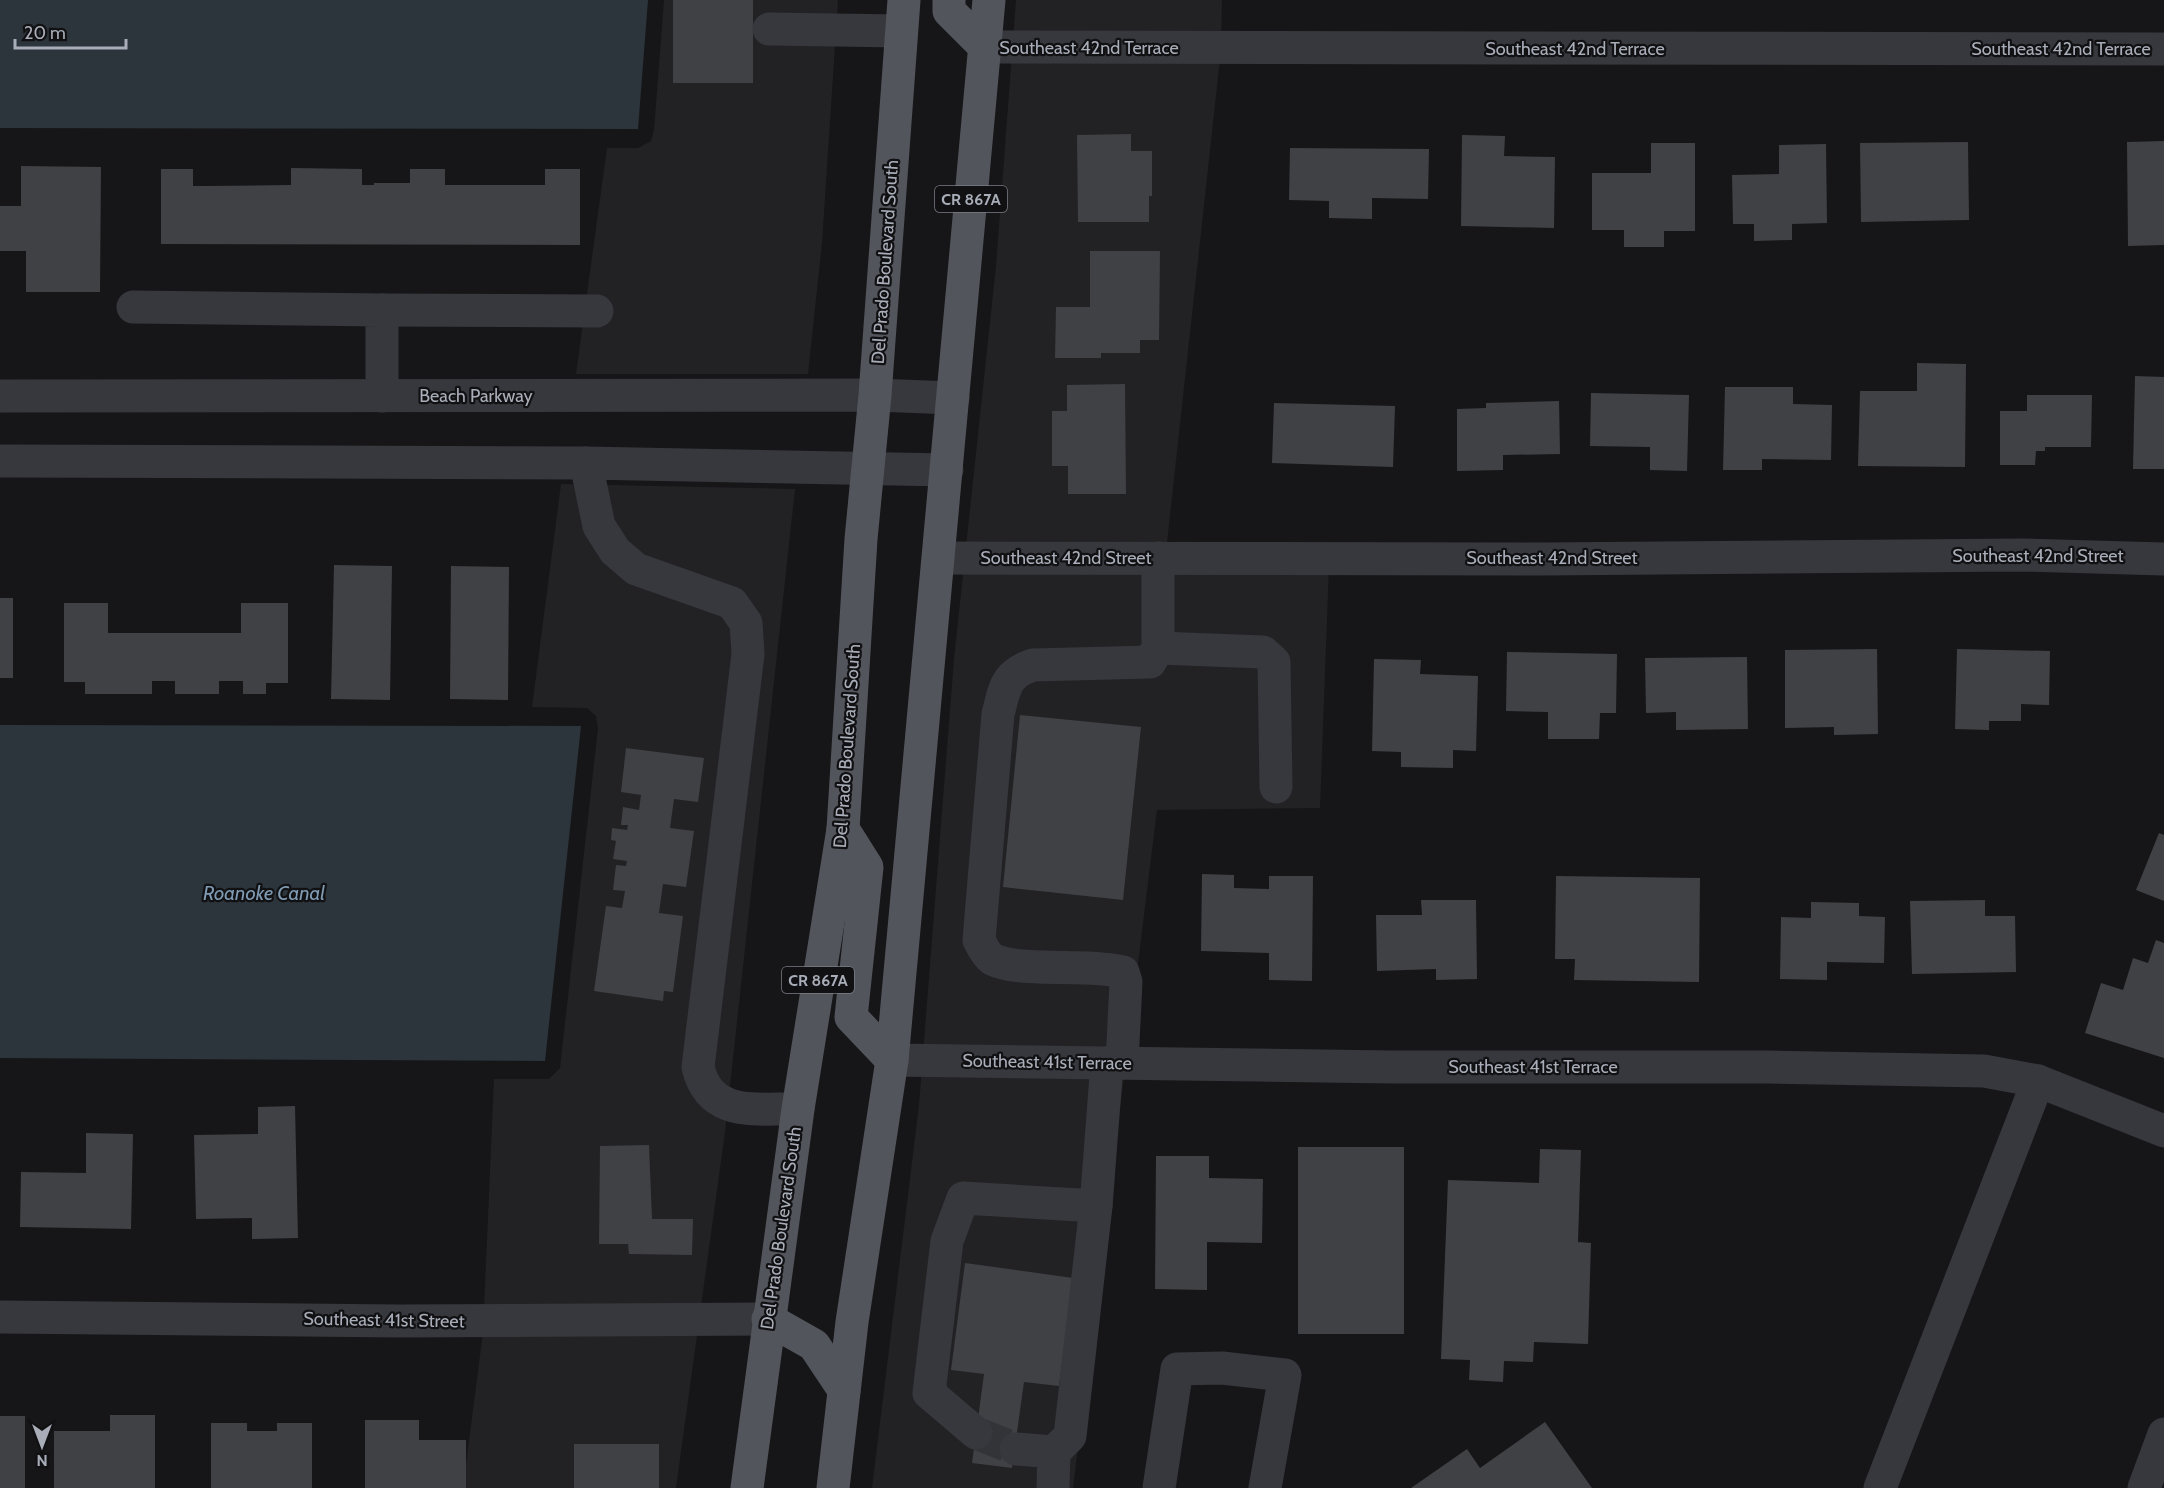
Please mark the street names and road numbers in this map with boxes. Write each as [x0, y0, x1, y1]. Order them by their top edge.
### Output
street label: Southeast 42nd Terrace [999, 37, 1179, 59]
street label: Southeast 42nd Terrace [1485, 38, 1665, 60]
street label: Southeast 42nd Terrace [1971, 38, 2151, 60]
street label: Del Prado Boulevard South [867, 159, 903, 365]
road number: CR 867A [935, 186, 1007, 212]
street label: Beach Parkway [419, 385, 533, 407]
street label: Southeast 42nd Street [1952, 545, 2124, 567]
street label: Southeast 42nd Street [980, 547, 1152, 569]
street label: Southeast 42nd Street [1466, 547, 1638, 569]
street label: Del Prado Boulevard South [829, 643, 865, 849]
road number: CR 867A [782, 967, 854, 993]
street label: Southeast 41st Terrace [962, 1050, 1132, 1074]
street label: Southeast 41st Terrace [1448, 1056, 1618, 1078]
street label: Del Prado Boulevard South [756, 1125, 806, 1331]
street label: Southeast 41st Street [303, 1308, 465, 1332]

